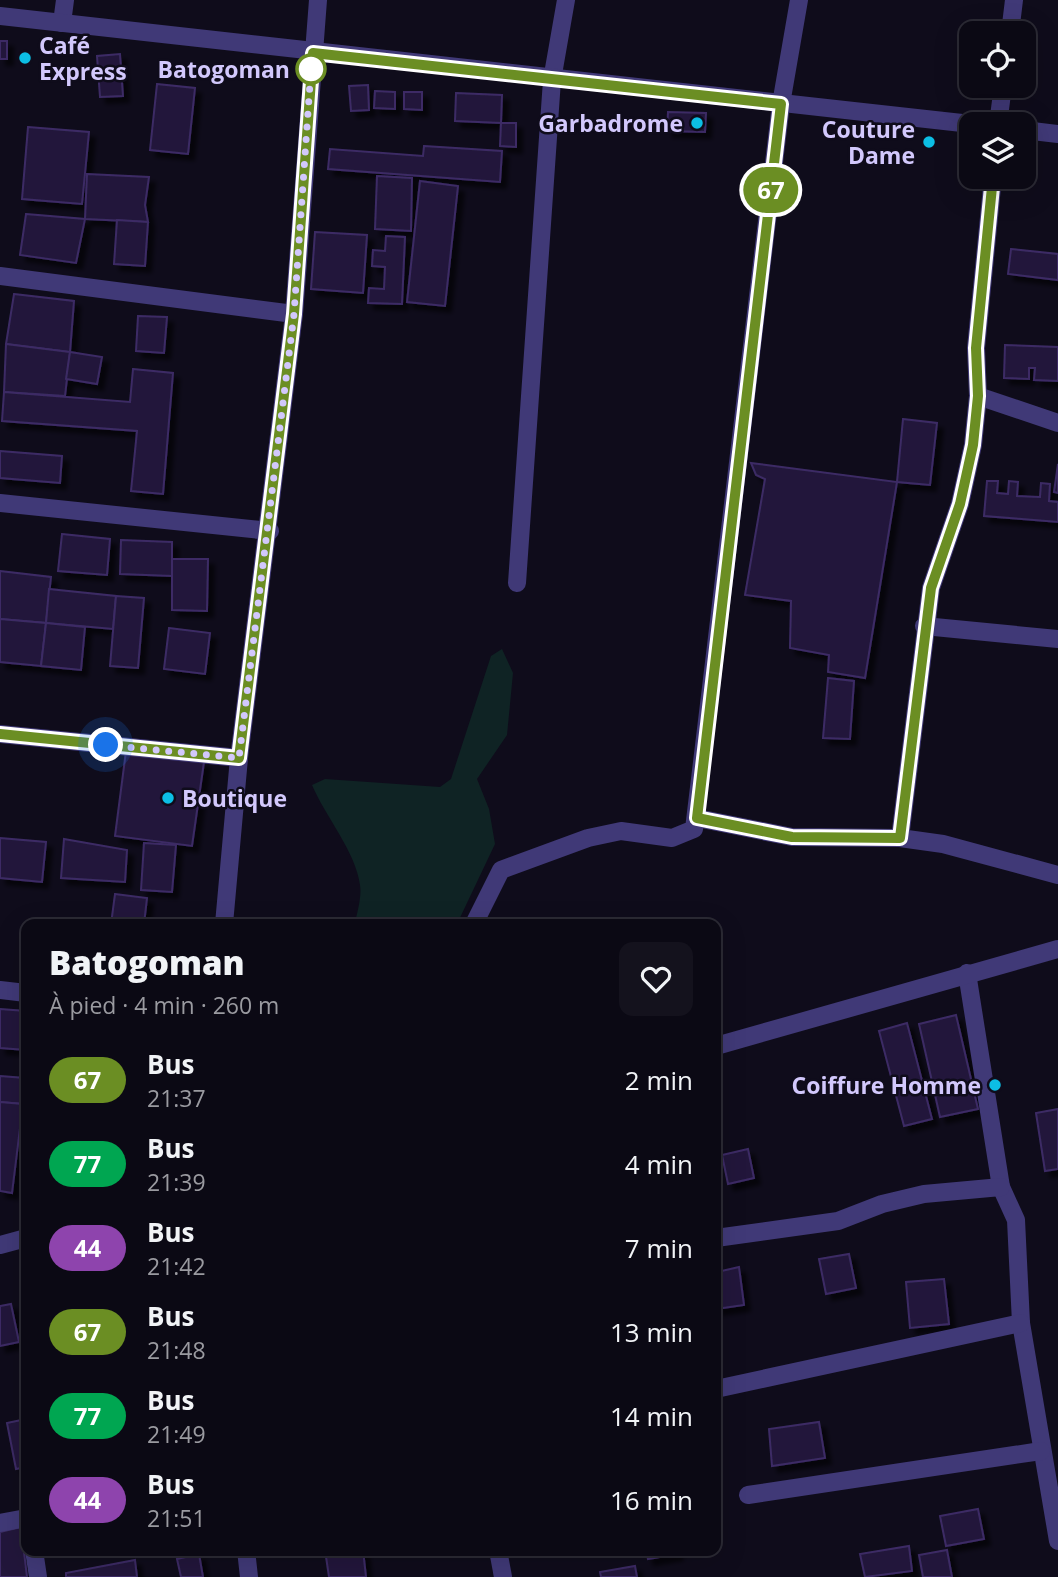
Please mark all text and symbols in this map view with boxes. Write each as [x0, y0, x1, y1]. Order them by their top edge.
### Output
map controls [959, 21, 1036, 189]
button: locate [959, 21, 1036, 98]
place label: Café Express [39, 29, 127, 87]
marker: Café Express [17, 50, 33, 66]
place label: Batogoman [158, 53, 290, 85]
marker: Batogoman [296, 54, 326, 84]
place label: Garbadrome [538, 107, 683, 139]
button: layers [959, 112, 1036, 189]
place label: Couture Dame [822, 113, 915, 171]
marker: Garbadrome [689, 115, 705, 131]
marker: Couture Dame [921, 134, 937, 150]
line badge: 67 [740, 167, 802, 213]
text: 67 [757, 173, 785, 206]
your location [88, 727, 123, 762]
place label: Boutique [182, 782, 287, 814]
marker: Boutique [160, 790, 176, 806]
text: Batogoman [49, 940, 245, 985]
button: heart [619, 942, 693, 1016]
text: À pied · 4 min · 260 m [49, 989, 279, 1021]
text: Bus [147, 1046, 194, 1082]
text: 2 min [625, 1062, 693, 1098]
text: 67 [74, 1063, 101, 1096]
place label: Coiffure Homme [792, 1069, 981, 1101]
marker: Coiffure Homme [987, 1077, 1003, 1093]
text: 21:37 [147, 1082, 206, 1114]
text: Bus [147, 1130, 194, 1166]
text: 4 min [625, 1146, 693, 1182]
text: 77 [74, 1147, 101, 1180]
text: 21:39 [147, 1166, 206, 1198]
text: Bus [147, 1214, 194, 1250]
text: 7 min [625, 1230, 693, 1266]
text: 44 [74, 1231, 101, 1264]
text: 21:42 [147, 1250, 206, 1282]
text: Bus [147, 1298, 194, 1334]
text: 13 min [610, 1314, 693, 1350]
text: 67 [74, 1315, 101, 1348]
text: 21:48 [147, 1334, 206, 1366]
text: Bus [147, 1382, 194, 1418]
text: 14 min [610, 1398, 693, 1434]
text: 77 [74, 1399, 101, 1432]
text: 21:49 [147, 1418, 206, 1450]
text: Bus [147, 1466, 194, 1502]
text: 16 min [610, 1482, 693, 1518]
text: 44 [74, 1483, 101, 1516]
text: 21:51 [147, 1502, 206, 1534]

